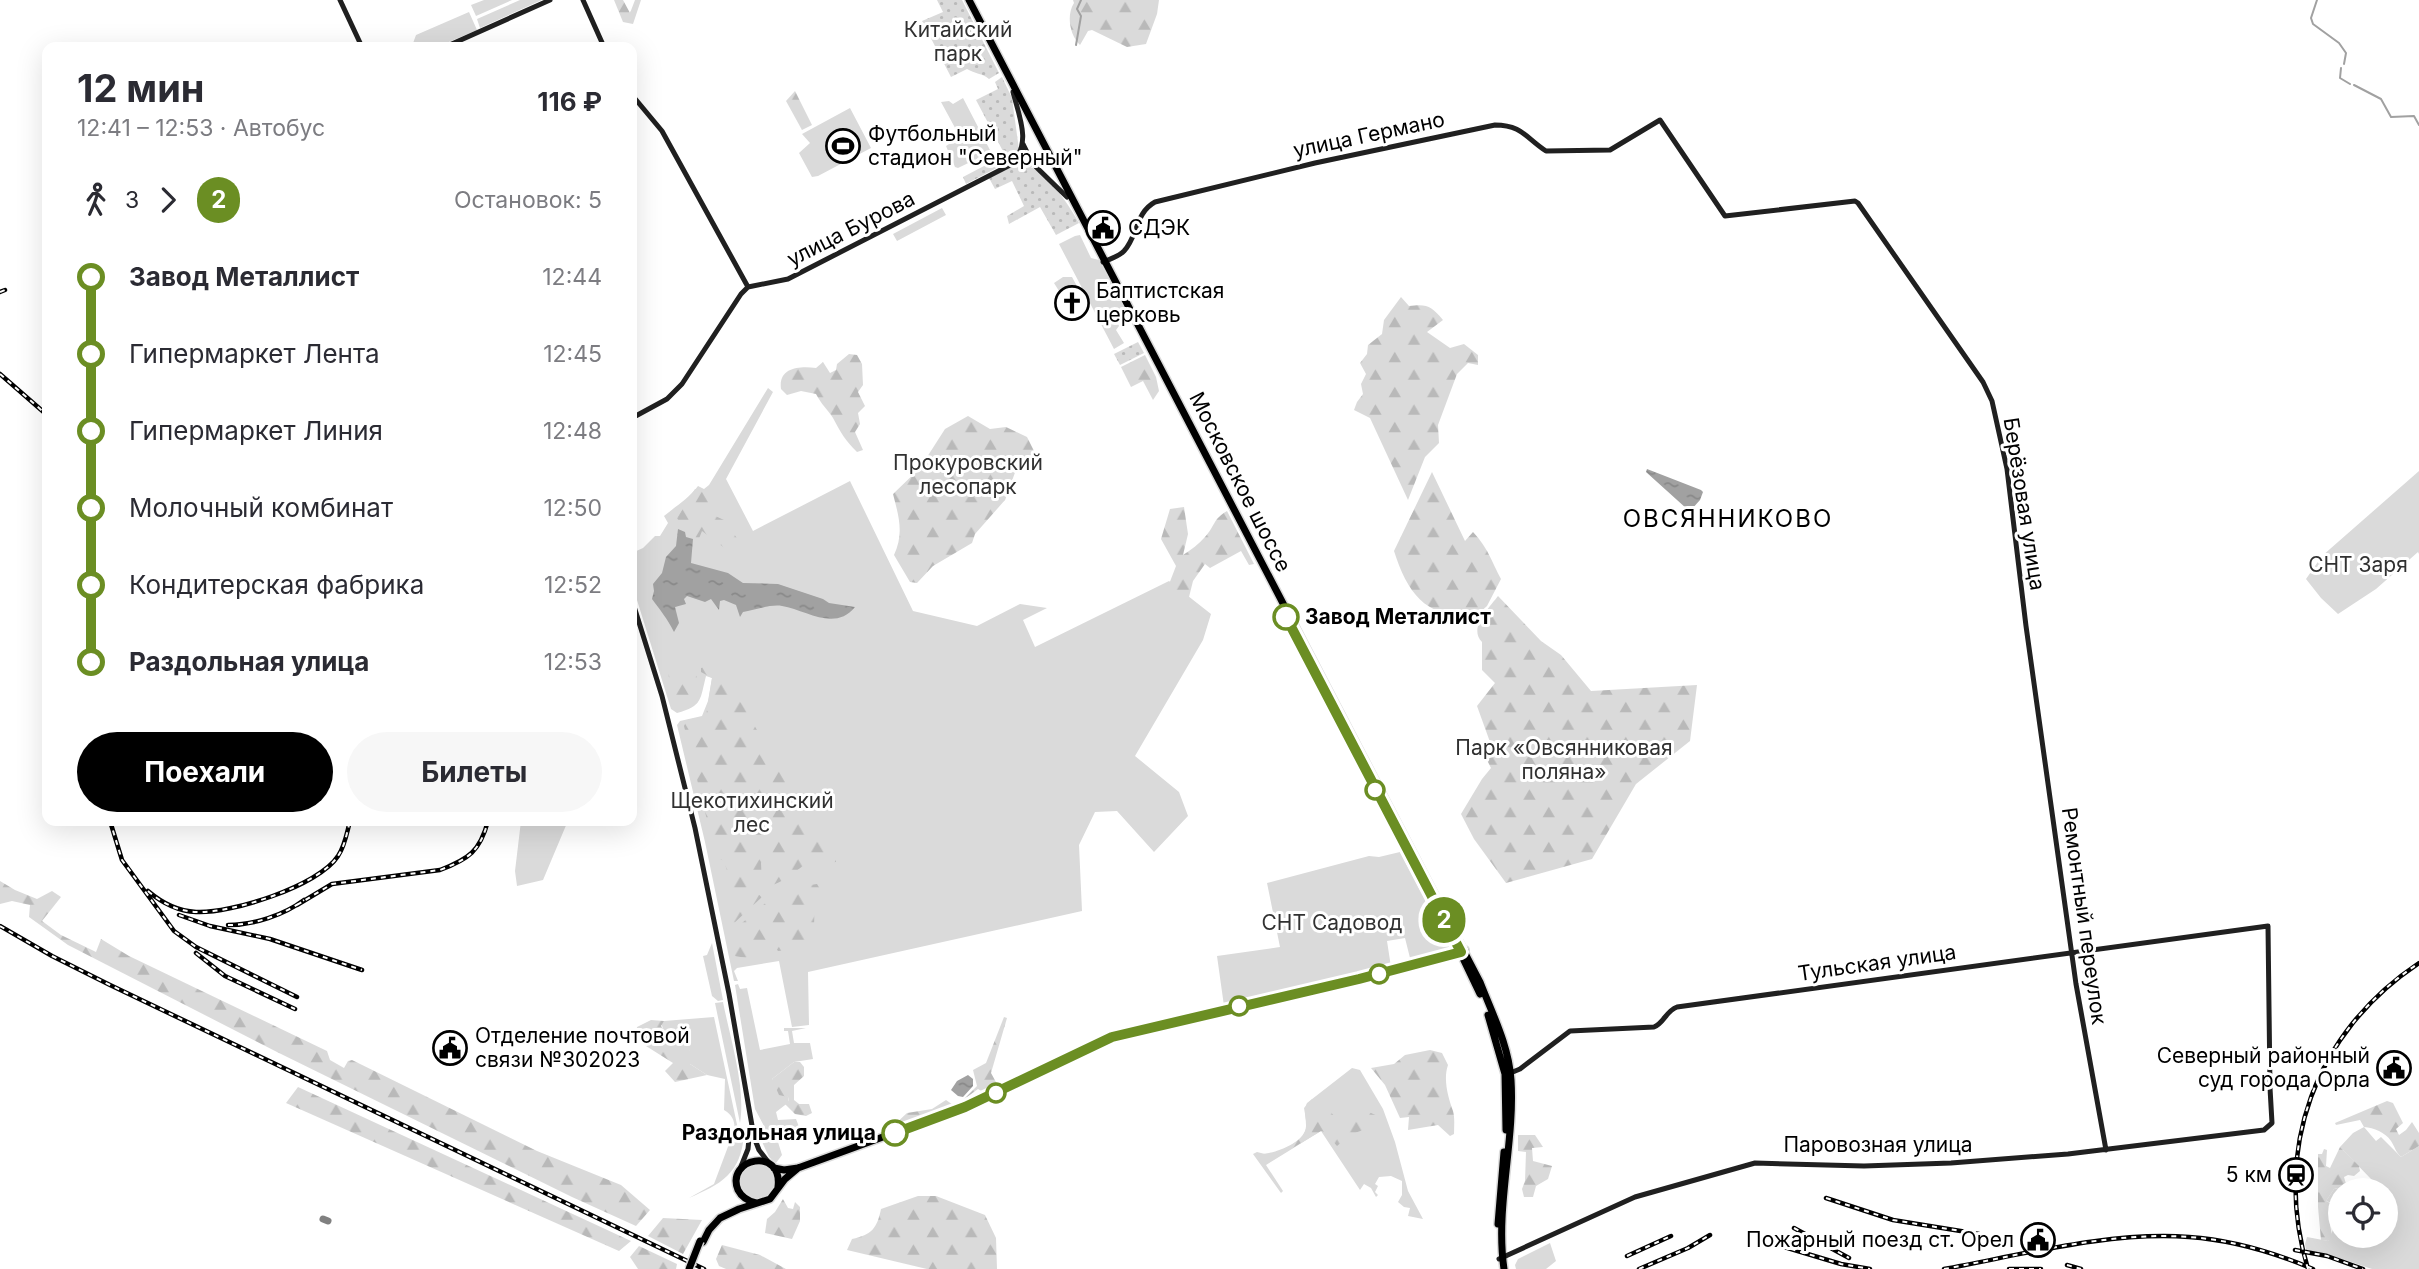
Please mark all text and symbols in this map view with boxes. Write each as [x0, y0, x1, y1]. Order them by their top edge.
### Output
park label: Китайский парк [904, 17, 1012, 66]
text: 12 мин [77, 65, 205, 111]
text: 116 ₽ [537, 86, 602, 117]
street label: улица Германо [1291, 106, 1447, 163]
text: 12:41 – 12:53 · Автобус [77, 114, 325, 142]
place label: Футбольный стадион "Северный" [868, 121, 1083, 170]
sports icon: Футбольный стадион "Северный" [824, 127, 862, 165]
icon: walk [77, 181, 115, 219]
icon: forward [149, 181, 187, 219]
text: 2 [211, 185, 226, 214]
text: 3 [125, 186, 139, 214]
text: Остановок: 5 [454, 186, 602, 214]
street label: улица Бурова [783, 186, 919, 271]
public building icon: СДЭК [1084, 209, 1122, 247]
place label: СДЭК [1128, 215, 1190, 240]
text: Завод Металлист [129, 261, 359, 292]
text: 12:44 [542, 263, 602, 291]
place label: Баптистская церковь [1096, 278, 1224, 327]
church icon: Баптистская церковь [1053, 284, 1091, 322]
text: Гипермаркет Лента [129, 338, 380, 369]
text: 12:45 [543, 340, 602, 368]
street label: Московское шоссе [1184, 388, 1297, 576]
text: Гипермаркет Линия [129, 415, 383, 446]
street label: Берёзовая улица [1998, 416, 2051, 592]
text: 12:48 [543, 417, 602, 445]
park label: Прокуровский лесопарк [893, 450, 1043, 499]
text: Молочный комбинат [129, 492, 393, 523]
text: 12:50 [544, 494, 602, 522]
district label: ОВСЯННИКОВО [1623, 504, 1833, 533]
park label: СНТ Заря [2308, 552, 2408, 577]
text: Кондитерская фабрика [129, 569, 424, 600]
text: 12:52 [544, 571, 602, 599]
marker: Завод Металлист [1273, 604, 1299, 630]
place label: Завод Металлист [1305, 604, 1491, 629]
text: Раздольная улица [129, 646, 369, 677]
text: 12:53 [544, 648, 602, 676]
button: Поехали [77, 732, 333, 812]
button: Билеты [347, 732, 602, 812]
park label: Парк «Овсянниковая поляна» [1455, 735, 1673, 784]
unlabelled marker [1365, 780, 1385, 800]
park label: Щекотихинский лес [670, 788, 834, 837]
street label: Ремонтный переулок [2057, 806, 2112, 1027]
line badge: 2 [1421, 897, 1467, 943]
text: 2 [1436, 905, 1452, 934]
park label: СНТ Садовод [1262, 910, 1402, 935]
street label: Тульская улица [1796, 939, 1958, 986]
unlabelled marker [1369, 964, 1389, 984]
unlabelled marker [1229, 996, 1249, 1016]
place label: Отделение почтовой связи №302023 [475, 1023, 690, 1072]
public building icon: Отделение почтовой связи №302023 [431, 1029, 469, 1067]
place label: Северный районный суд города Орла [2157, 1043, 2370, 1092]
public building icon: Северный районный суд города Орла [2375, 1049, 2413, 1087]
unlabelled marker [986, 1083, 1006, 1103]
place label: Раздольная улица [682, 1120, 876, 1145]
marker: Раздольная улица [882, 1120, 908, 1146]
street label: Паровозная улица [1783, 1132, 1973, 1157]
station icon: 5 км [2277, 1156, 2315, 1194]
place label: 5 км [2226, 1162, 2272, 1187]
map controls [2328, 1178, 2398, 1248]
button: locate [2328, 1178, 2398, 1248]
public building icon: Пожарный поезд ст. Орел [2019, 1221, 2057, 1259]
place label: Пожарный поезд ст. Орел [1746, 1227, 2014, 1252]

